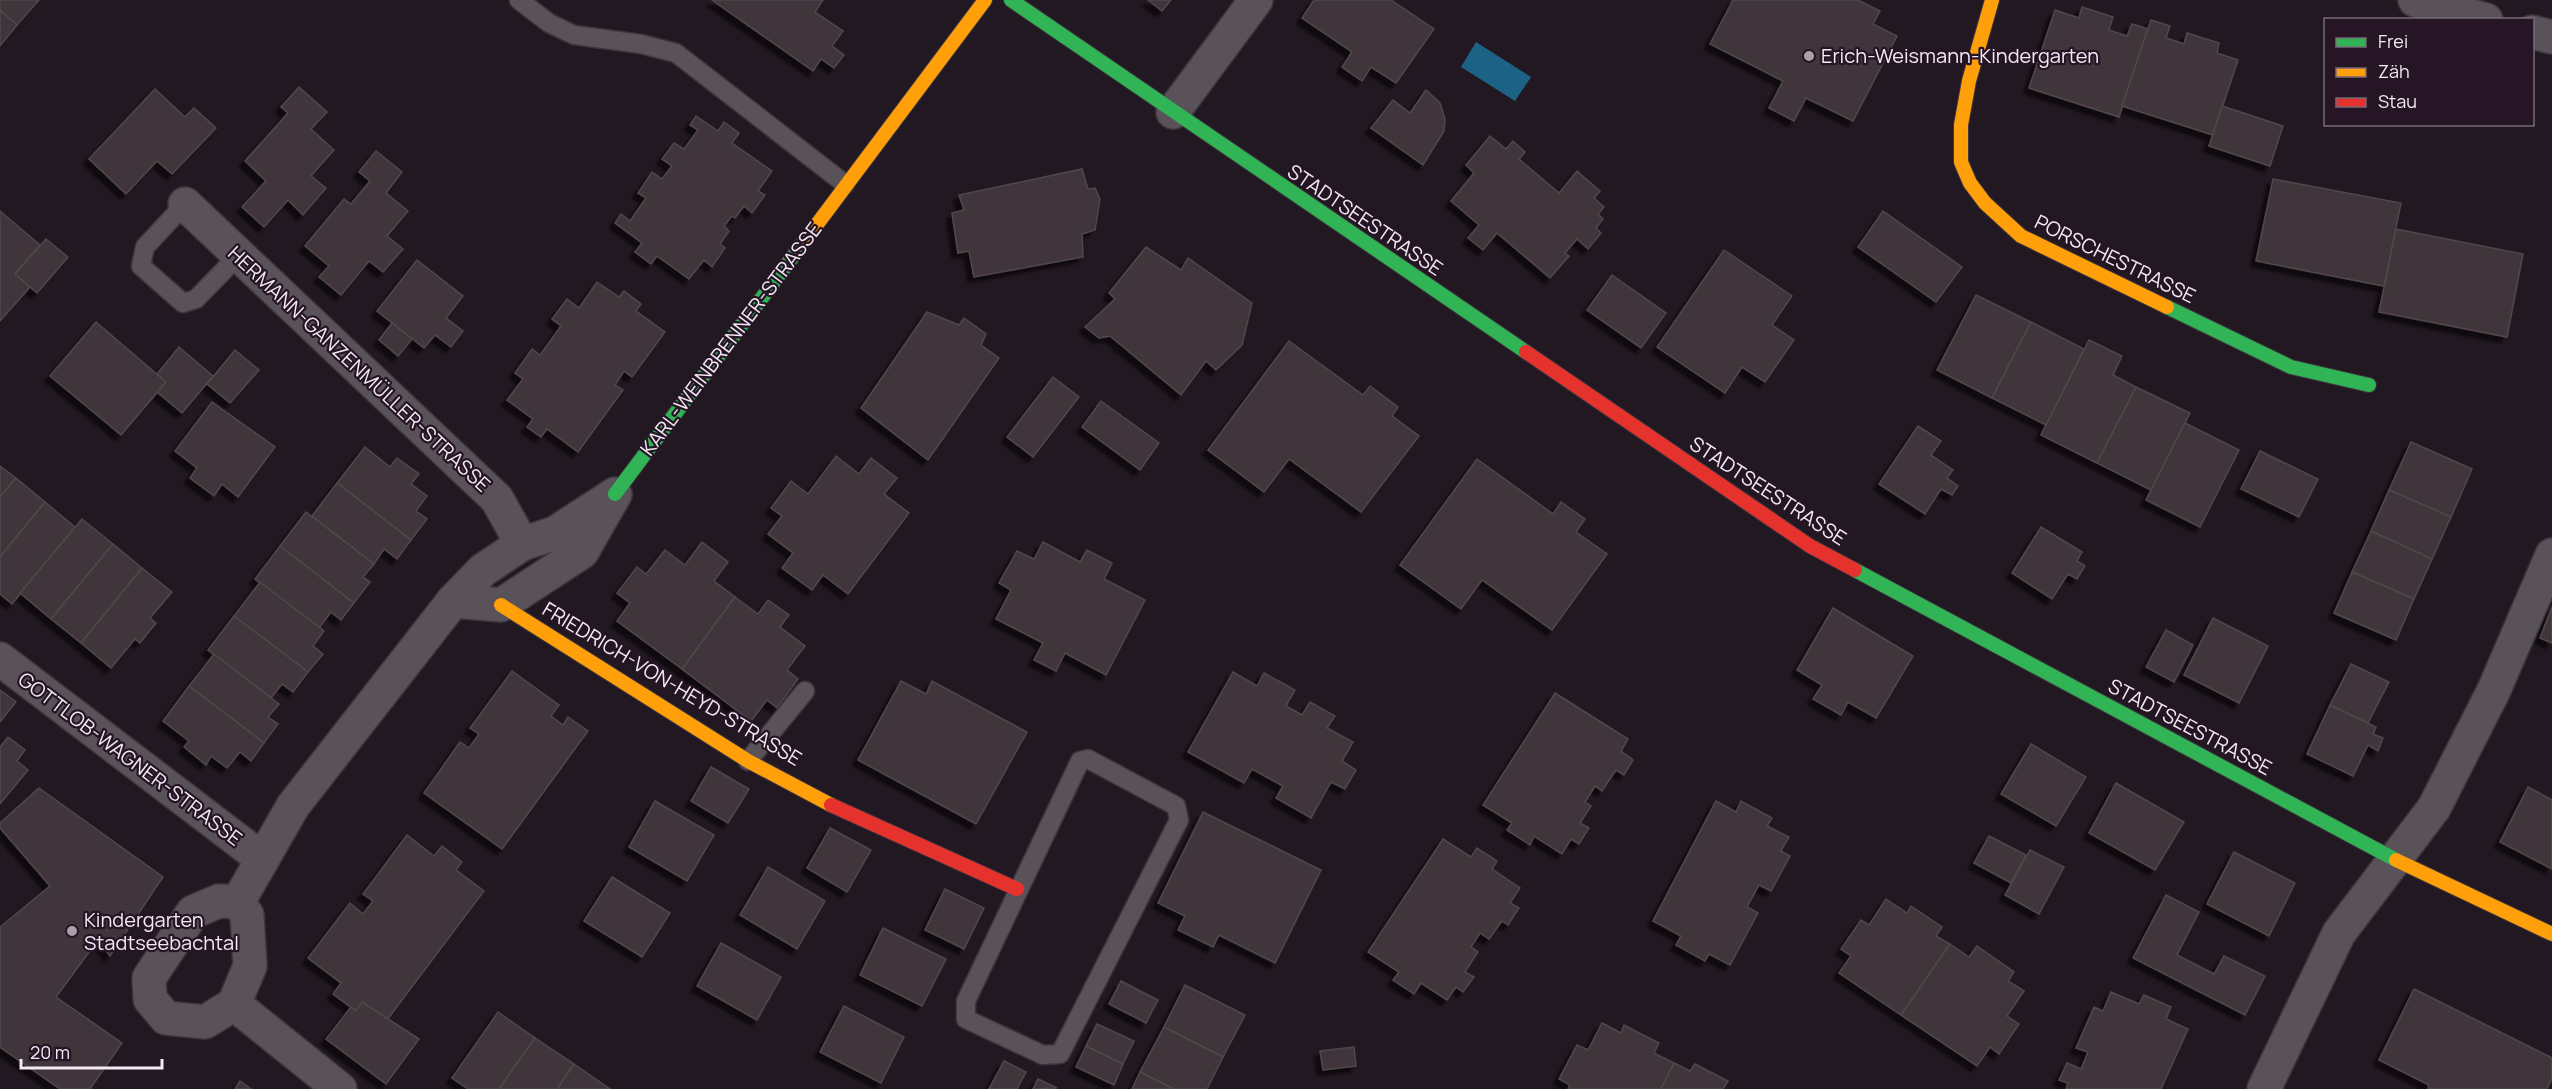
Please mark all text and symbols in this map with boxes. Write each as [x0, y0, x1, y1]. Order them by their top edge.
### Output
legend [2324, 18, 2534, 126]
text: Frei [2378, 29, 2408, 53]
place label: Erich-Weismann-Kindergarten [1821, 42, 2099, 69]
marker: Erich-Weismann-Kindergarten [1802, 49, 1816, 63]
text: Zäh [2378, 59, 2410, 83]
text: Stau [2378, 89, 2417, 113]
street label: STADTSEESTRASSE [1282, 158, 1448, 282]
street label: PORSCHESTRASSE [2030, 208, 2200, 309]
street label: KARL-WEINBRENNER-STRASSE [634, 216, 827, 461]
street label: HERMANN-GANZENMÜLLER-STRASSE [222, 240, 496, 498]
street label: STADTSEESTRASSE [1685, 430, 1852, 551]
street label: FRIEDRICH-VON-HEYD-STRASSE [538, 595, 807, 772]
street label: GOTTLOB-WAGNER-STRASSE [13, 666, 248, 852]
street label: STADTSEESTRASSE [2104, 672, 2277, 781]
place label: Kindergarten Stadtseebachtal [84, 906, 239, 956]
marker: Kindergarten Stadtseebachtal [65, 924, 79, 938]
scale bar [21, 1032, 162, 1070]
text: 20 m [30, 1040, 70, 1064]

